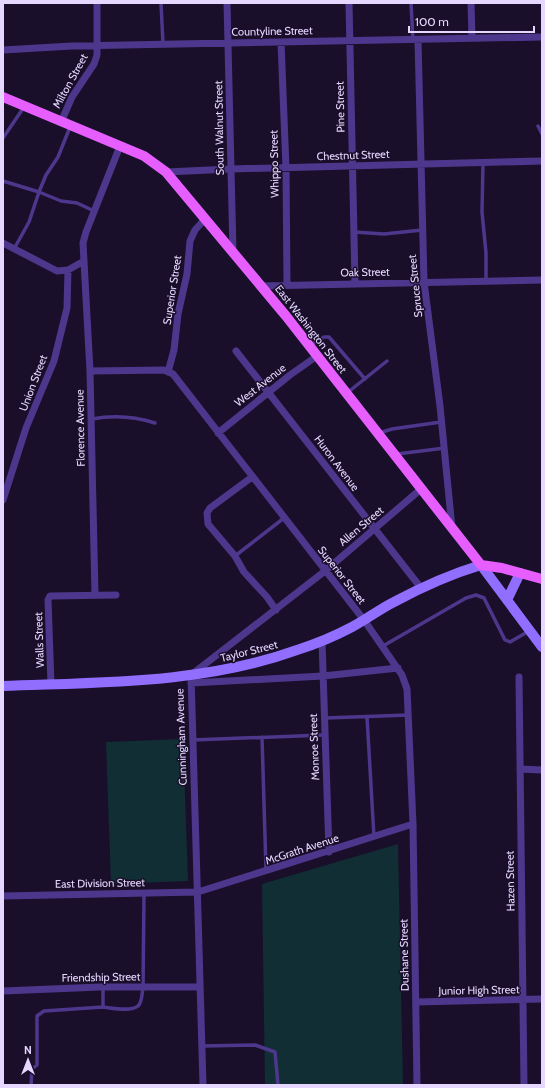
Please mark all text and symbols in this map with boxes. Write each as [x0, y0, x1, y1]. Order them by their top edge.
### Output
scale bar [409, 8, 534, 34]
text: 100 m [415, 14, 449, 29]
street label: Countyline Street [231, 23, 313, 39]
street label: Milton Street [49, 51, 91, 111]
street label: South Walnut Street [211, 80, 227, 175]
street label: Pine Street [333, 81, 347, 133]
street label: Whippo Street [266, 130, 282, 198]
street label: Chestnut Street [316, 147, 390, 163]
street label: Superior Street [160, 254, 184, 326]
street label: Spruce Street [405, 254, 425, 318]
street label: Oak Street [340, 265, 390, 279]
street label: East Washington Street [272, 282, 350, 376]
street label: Union Street [16, 353, 50, 413]
street label: West Avenue [232, 360, 289, 409]
street label: Florence Avenue [72, 389, 88, 467]
street label: Huron Avenue [311, 432, 363, 494]
street label: Allen Street [336, 503, 387, 549]
street label: Superior Street [315, 543, 369, 607]
street label: Walls Street [31, 612, 47, 668]
street label: Taylor Street [219, 637, 279, 665]
street label: Cunningham Avenue [172, 688, 190, 786]
street label: Monroe Street [306, 713, 322, 781]
street label: McGrath Avenue [263, 830, 341, 867]
street label: Hazen Street [502, 850, 518, 911]
street label: East Division Street [55, 875, 145, 891]
street label: Dushane Street [396, 919, 412, 991]
street label: Friendship Street [62, 969, 141, 985]
street label: Junior High Street [437, 982, 520, 998]
north arrow [8, 1040, 48, 1080]
text: N [24, 1043, 32, 1057]

